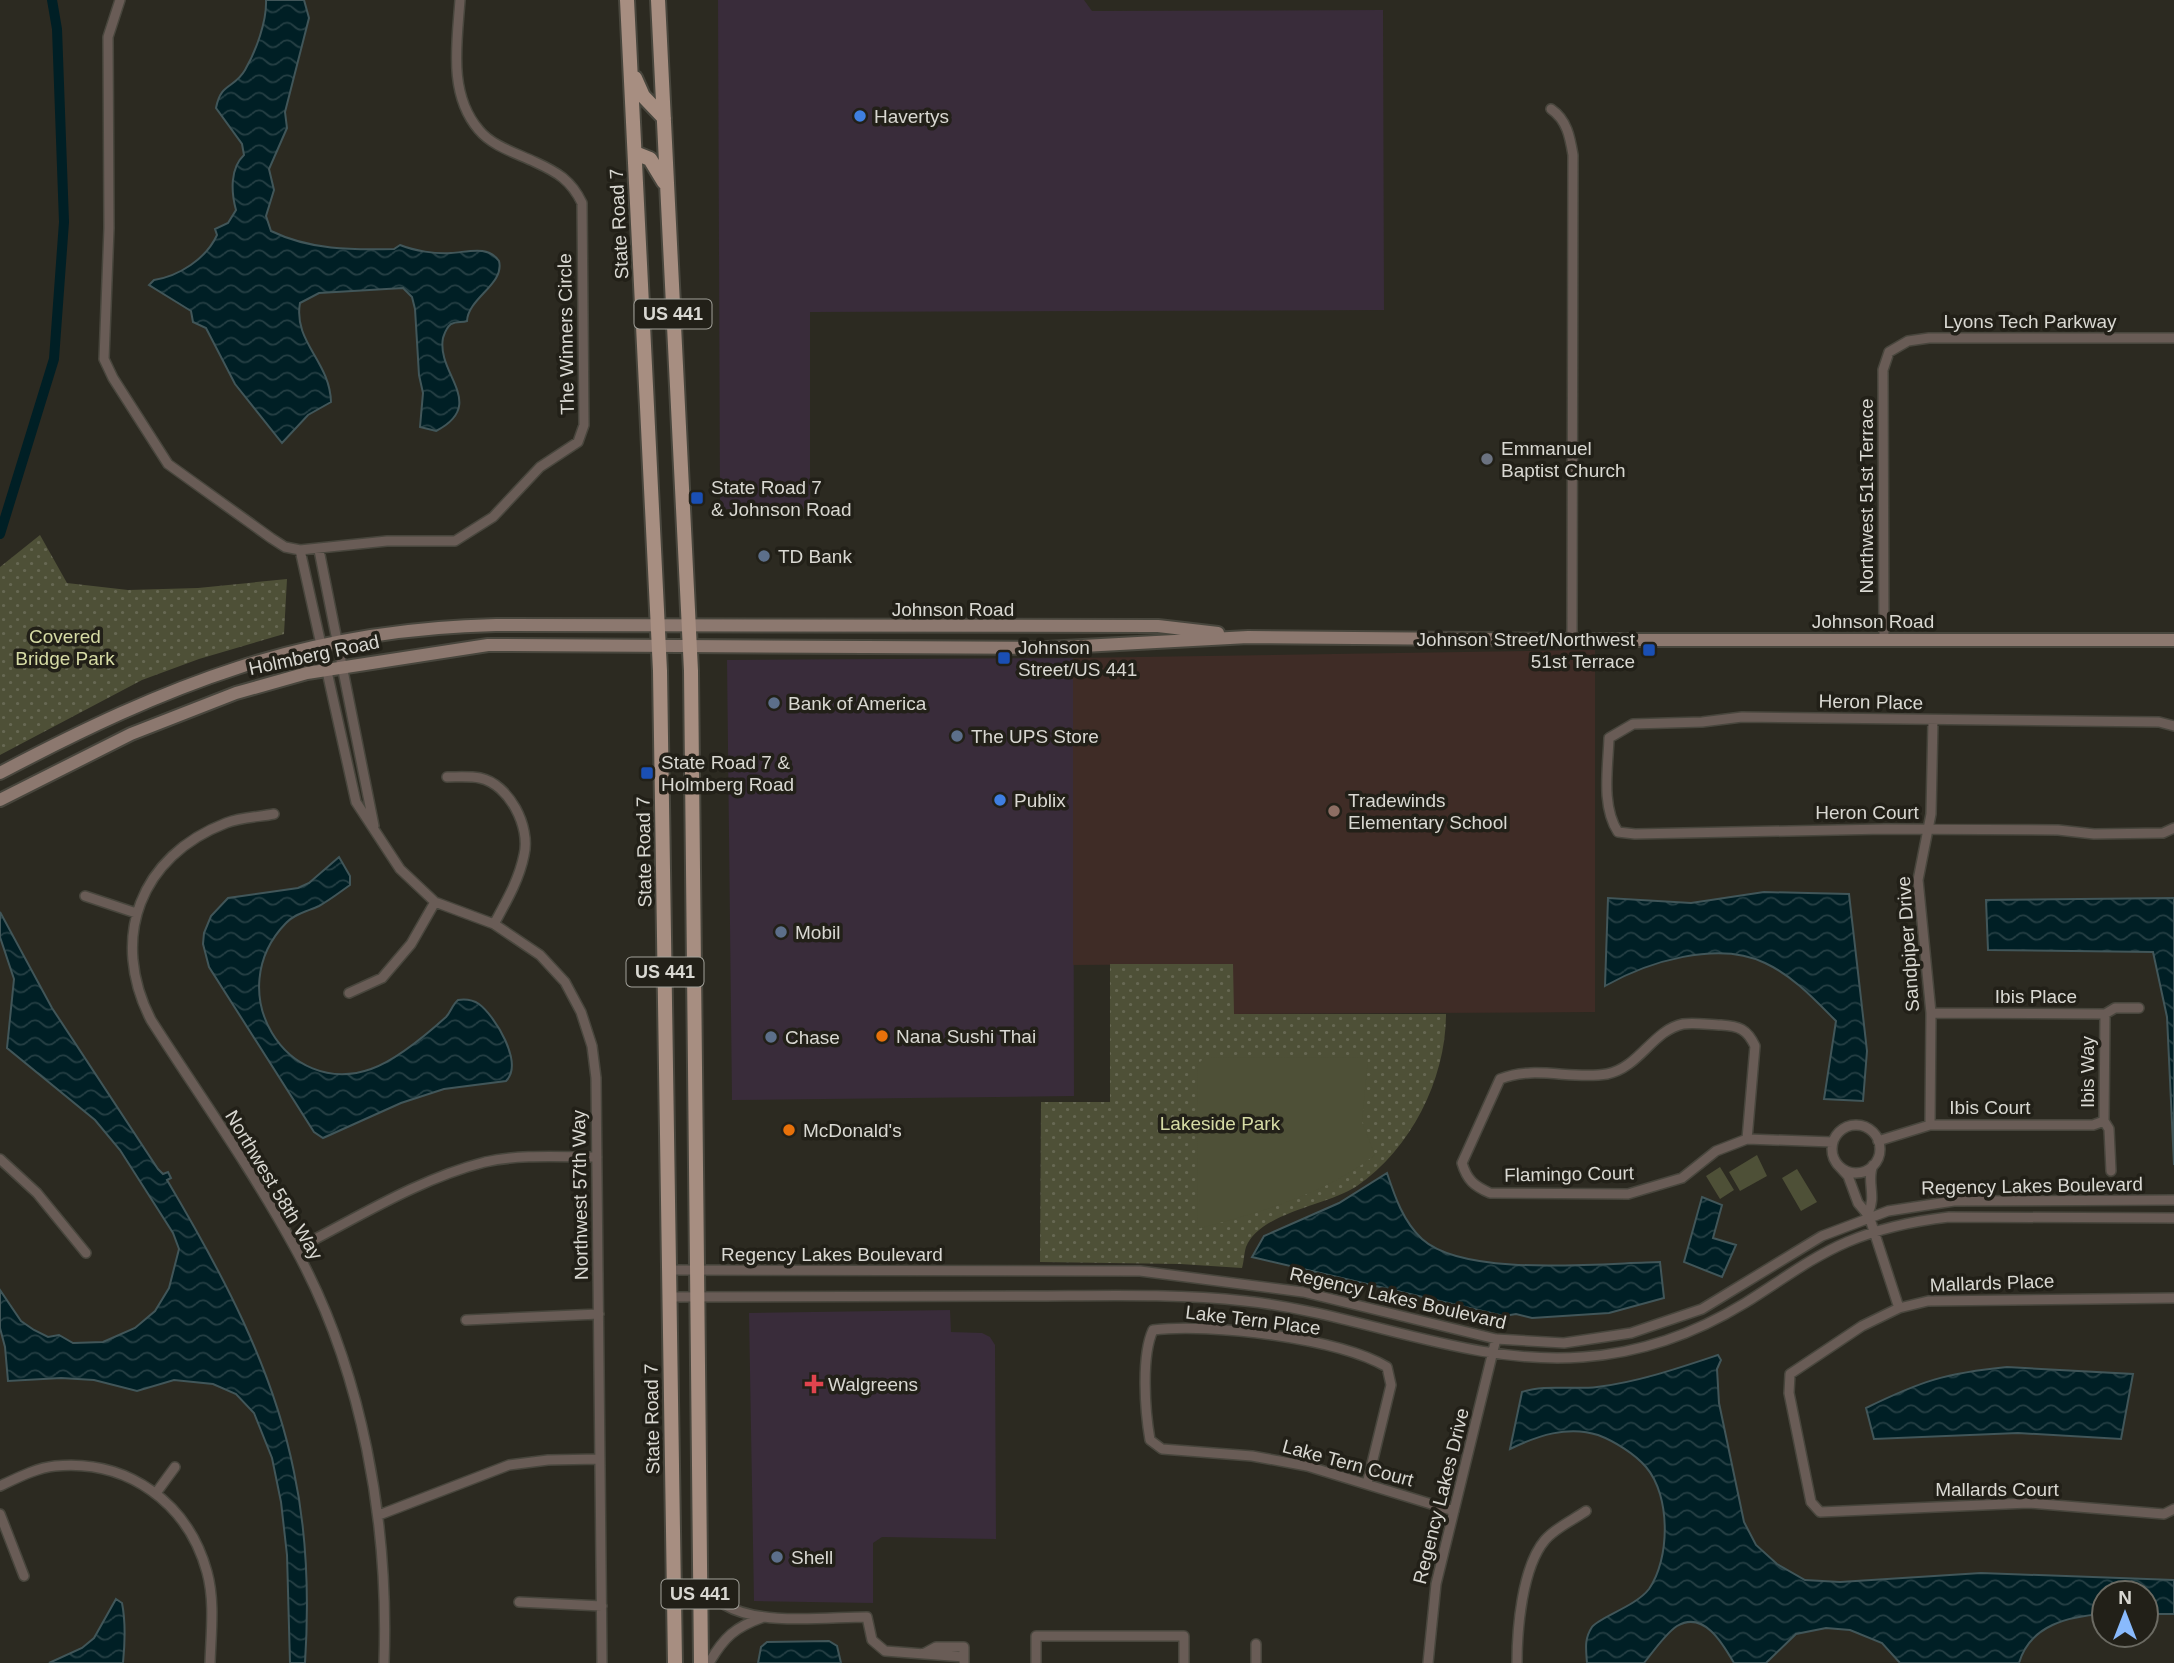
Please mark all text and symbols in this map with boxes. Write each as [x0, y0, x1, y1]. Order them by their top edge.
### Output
place label: Havertys [874, 106, 949, 127]
marker: Havertys [852, 108, 868, 124]
street label: State Road 7 [606, 168, 632, 280]
street label: The Winners Circle [554, 253, 578, 415]
road number: US 441 [634, 300, 712, 328]
street label: Lyons Tech Parkway [1943, 311, 2117, 332]
street label: Northwest 51st Terrace [1856, 398, 1877, 594]
place label: Emmanuel Baptist Church [1501, 438, 1626, 481]
marker: Emmanuel Baptist Church [1479, 451, 1495, 467]
place label: State Road 7 & Johnson Road [711, 477, 852, 520]
marker: State Road 7 & Johnson Road [689, 490, 705, 506]
place label: TD Bank [778, 546, 852, 567]
marker: TD Bank [756, 548, 772, 564]
street label: Johnson Road [892, 599, 1014, 620]
street label: Johnson Road [1812, 611, 1934, 632]
park label: Covered Bridge Park [15, 626, 115, 669]
place label: Johnson Street/Northwest 51st Terrace [1416, 629, 1636, 672]
street label: Holmberg Road [247, 631, 381, 679]
place label: Johnson Street/US 441 [1018, 637, 1137, 680]
marker: Johnson Street/Northwest 51st Terrace [1641, 642, 1657, 658]
marker: Johnson Street/US 441 [996, 650, 1012, 666]
street label: Heron Place [1819, 691, 1923, 713]
place label: Bank of America [788, 693, 927, 714]
marker: Bank of America [766, 695, 782, 711]
place label: The UPS Store [971, 726, 1099, 747]
marker: The UPS Store [949, 728, 965, 744]
place label: State Road 7 & Holmberg Road [661, 752, 794, 795]
marker: State Road 7 & Holmberg Road [639, 765, 655, 781]
place label: Publix [1014, 790, 1066, 811]
place label: Tradewinds Elementary School [1348, 790, 1507, 833]
marker: Publix [992, 792, 1008, 808]
street label: State Road 7 [633, 796, 655, 908]
street label: Heron Court [1815, 802, 1919, 823]
marker: Tradewinds Elementary School [1326, 803, 1342, 819]
street label: Sandpiper Drive [1893, 875, 1923, 1013]
place label: Mobil [795, 922, 840, 943]
marker: Mobil [773, 924, 789, 940]
road number: US 441 [626, 958, 704, 987]
street label: Ibis Place [1995, 986, 2077, 1007]
place label: Nana Sushi Thai [896, 1026, 1036, 1047]
place label: Chase [785, 1027, 840, 1048]
marker: Nana Sushi Thai [874, 1028, 890, 1044]
marker: Chase [763, 1029, 779, 1045]
street label: Ibis Way [2077, 1035, 2098, 1108]
street label: Ibis Court [1949, 1097, 2031, 1118]
street label: Northwest 58th Way [221, 1107, 327, 1264]
street label: Northwest 57th Way [568, 1109, 592, 1280]
park label: Lakeside Park [1160, 1113, 1281, 1134]
place label: McDonald's [803, 1120, 902, 1141]
marker: McDonald's [781, 1122, 797, 1138]
street label: Flamingo Court [1504, 1162, 1635, 1186]
street label: Regency Lakes Boulevard [1921, 1174, 2143, 1198]
street label: Regency Lakes Boulevard [721, 1244, 943, 1265]
street label: Regency Lakes Boulevard [1288, 1263, 1508, 1333]
street label: Mallards Place [1929, 1270, 2055, 1296]
street label: Lake Tern Place [1184, 1301, 1322, 1339]
street label: State Road 7 [641, 1363, 663, 1475]
place label: Walgreens [828, 1374, 918, 1395]
marker: Walgreens [806, 1376, 822, 1392]
street label: Regency Lakes Drive [1409, 1406, 1473, 1586]
street label: Lake Tern Court [1280, 1435, 1417, 1491]
street label: Mallards Court [1935, 1479, 2059, 1500]
place label: Shell [791, 1547, 833, 1568]
marker: Shell [769, 1549, 785, 1565]
north arrow [2090, 1579, 2160, 1649]
road number: US 441 [662, 1580, 738, 1609]
text: N [2118, 1587, 2132, 1608]

